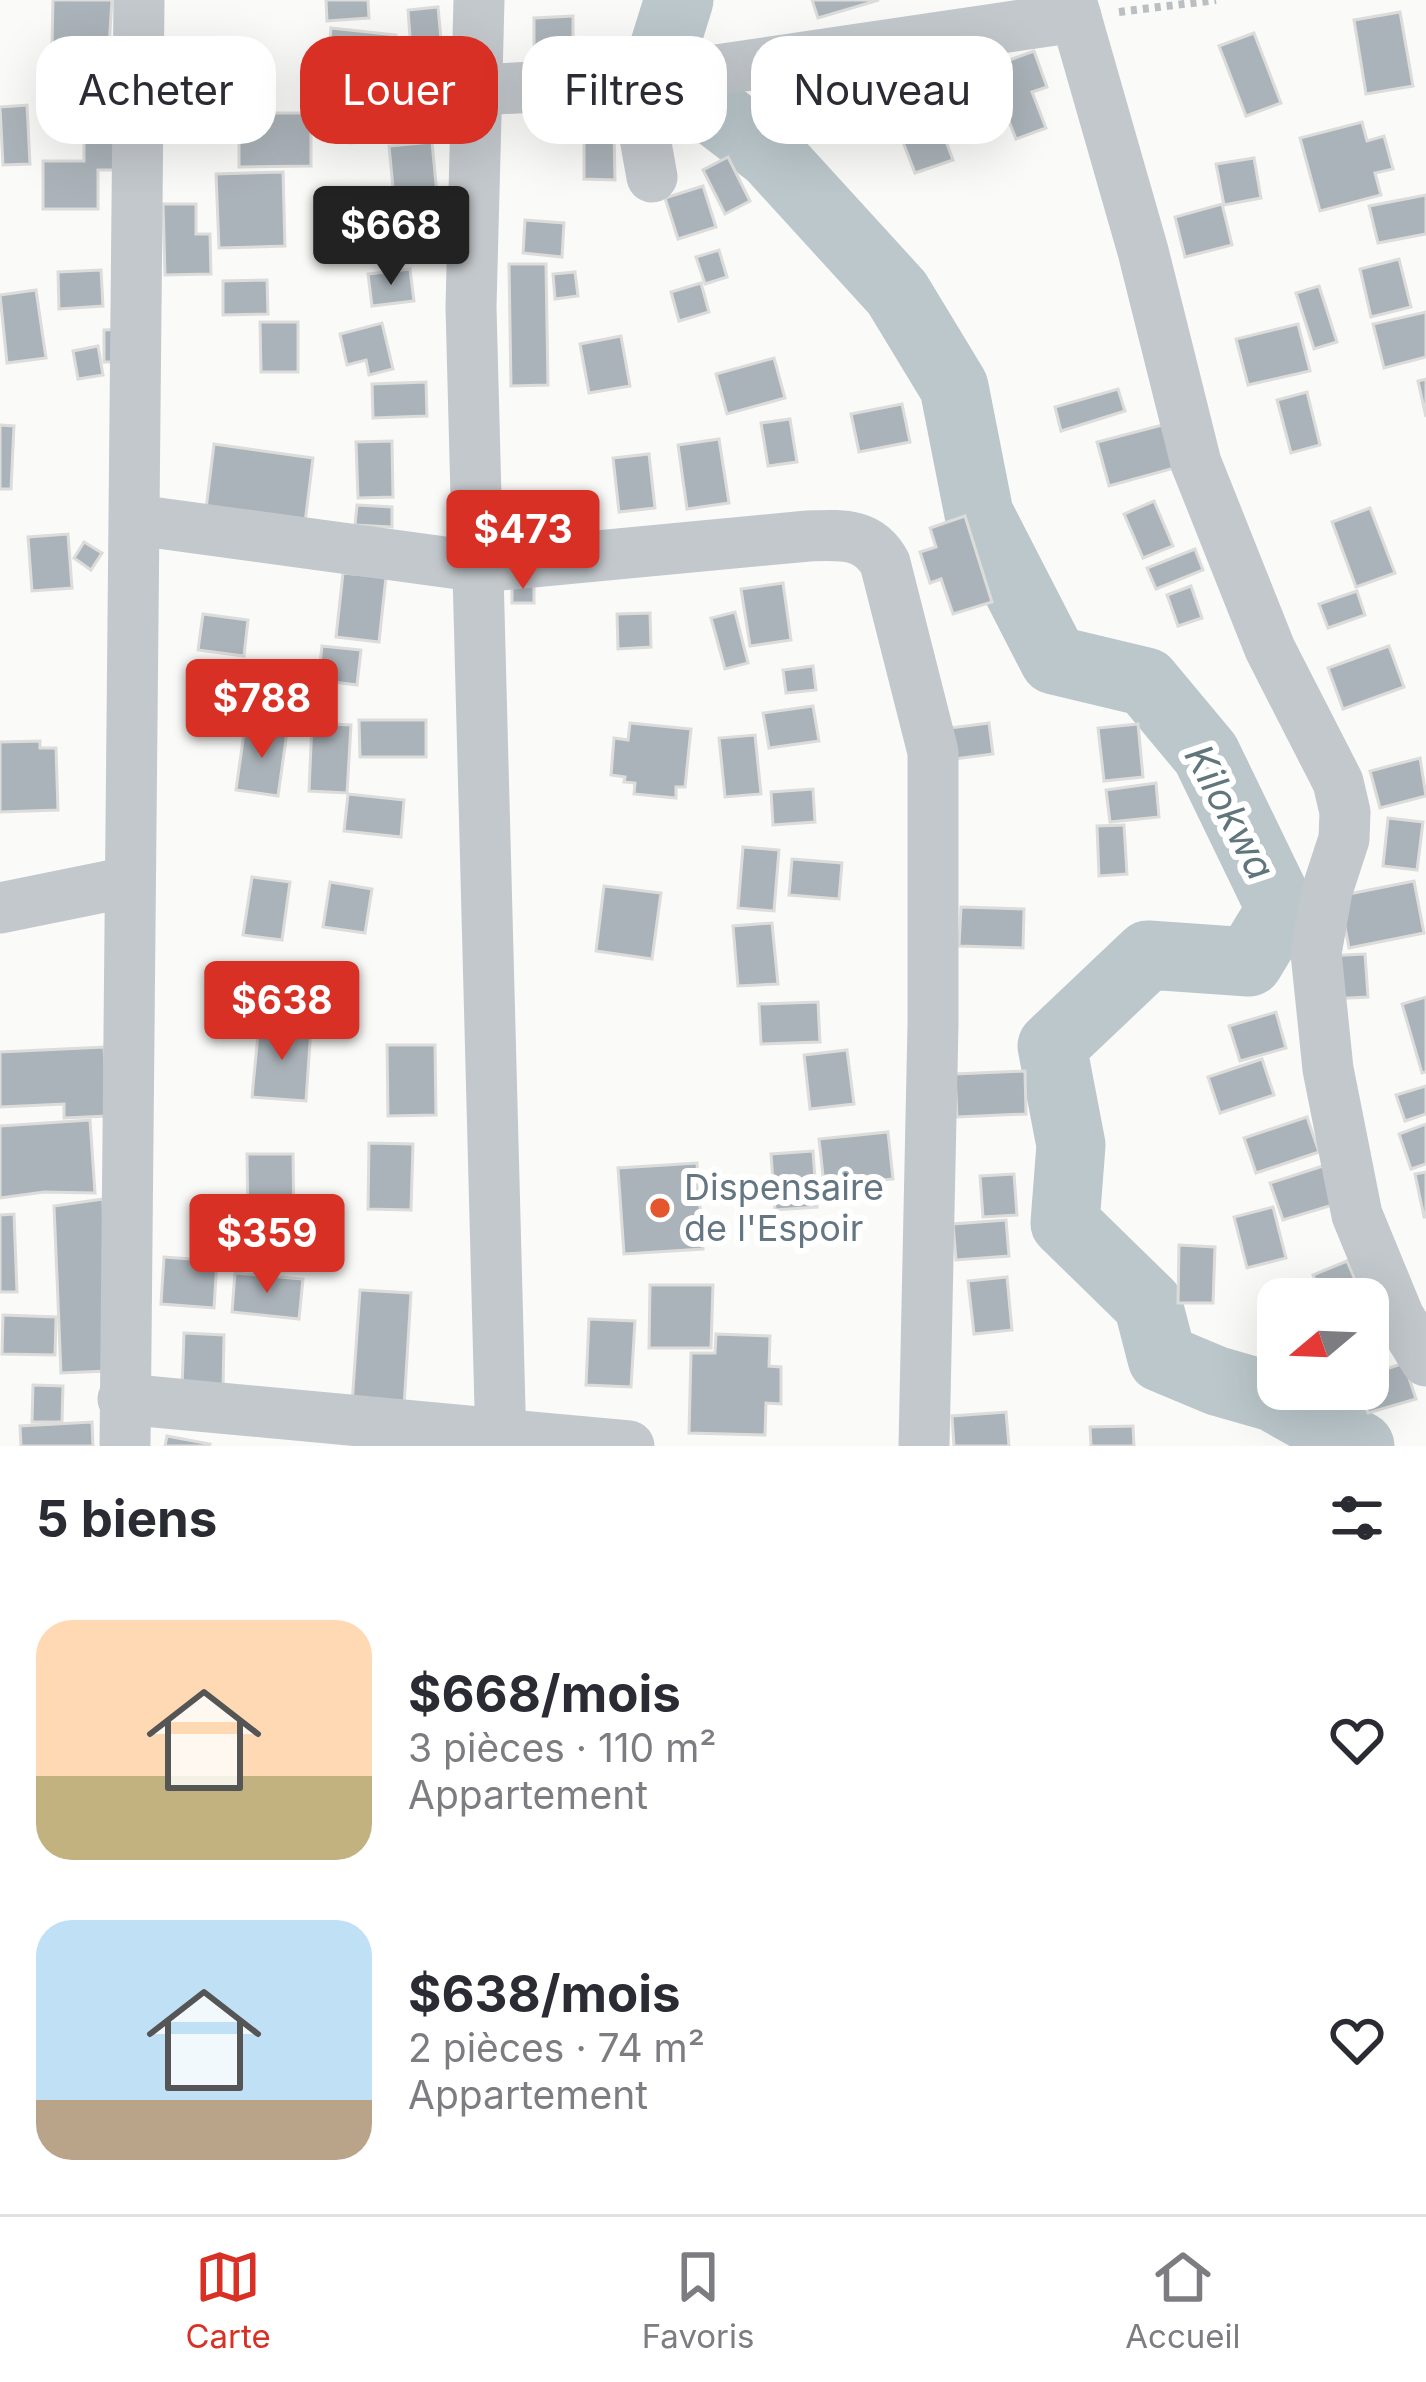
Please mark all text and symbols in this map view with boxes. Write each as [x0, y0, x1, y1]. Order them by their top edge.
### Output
chip: Acheter [36, 36, 276, 144]
chip: Louer [300, 36, 498, 144]
chip: Filtres [522, 36, 727, 144]
chip: Nouveau [751, 36, 1013, 144]
pin: $668 [320, 186, 462, 288]
text: $668 [340, 201, 442, 248]
pin: $473 [452, 490, 594, 592]
text: $473 [473, 505, 573, 552]
pin: $788 [191, 659, 333, 761]
text: $788 [213, 674, 311, 721]
water label: Kilokwa [1175, 736, 1285, 887]
pin: $638 [211, 961, 353, 1063]
text: $638 [231, 976, 333, 1023]
place label: Dispensaire de l'Espoir [684, 1165, 884, 1250]
pin: $359 [196, 1194, 338, 1296]
marker: Dispensaire de l'Espoir [647, 1195, 673, 1221]
text: $359 [217, 1209, 317, 1256]
north arrow [1257, 1278, 1389, 1410]
map controls [1257, 1278, 1389, 1410]
icon: filters [1324, 1485, 1390, 1551]
text: 5 biens [36, 1488, 217, 1549]
text: $668/mois [408, 1663, 681, 1724]
icon: home [132, 1668, 276, 1812]
icon: heart [1324, 1707, 1390, 1773]
text: 3 pièces · 110 m² [408, 1724, 717, 1771]
text: Appartement [408, 1771, 648, 1818]
text: $638/mois [408, 1963, 681, 2024]
icon: home [132, 1968, 276, 2112]
icon: heart [1324, 2007, 1390, 2073]
text: 2 pièces · 74 m² [408, 2024, 705, 2071]
text: Appartement [408, 2071, 648, 2118]
tab: Carte [185, 2244, 271, 2356]
tab: Favoris [642, 2244, 754, 2356]
tab: Accueil [1125, 2244, 1241, 2356]

